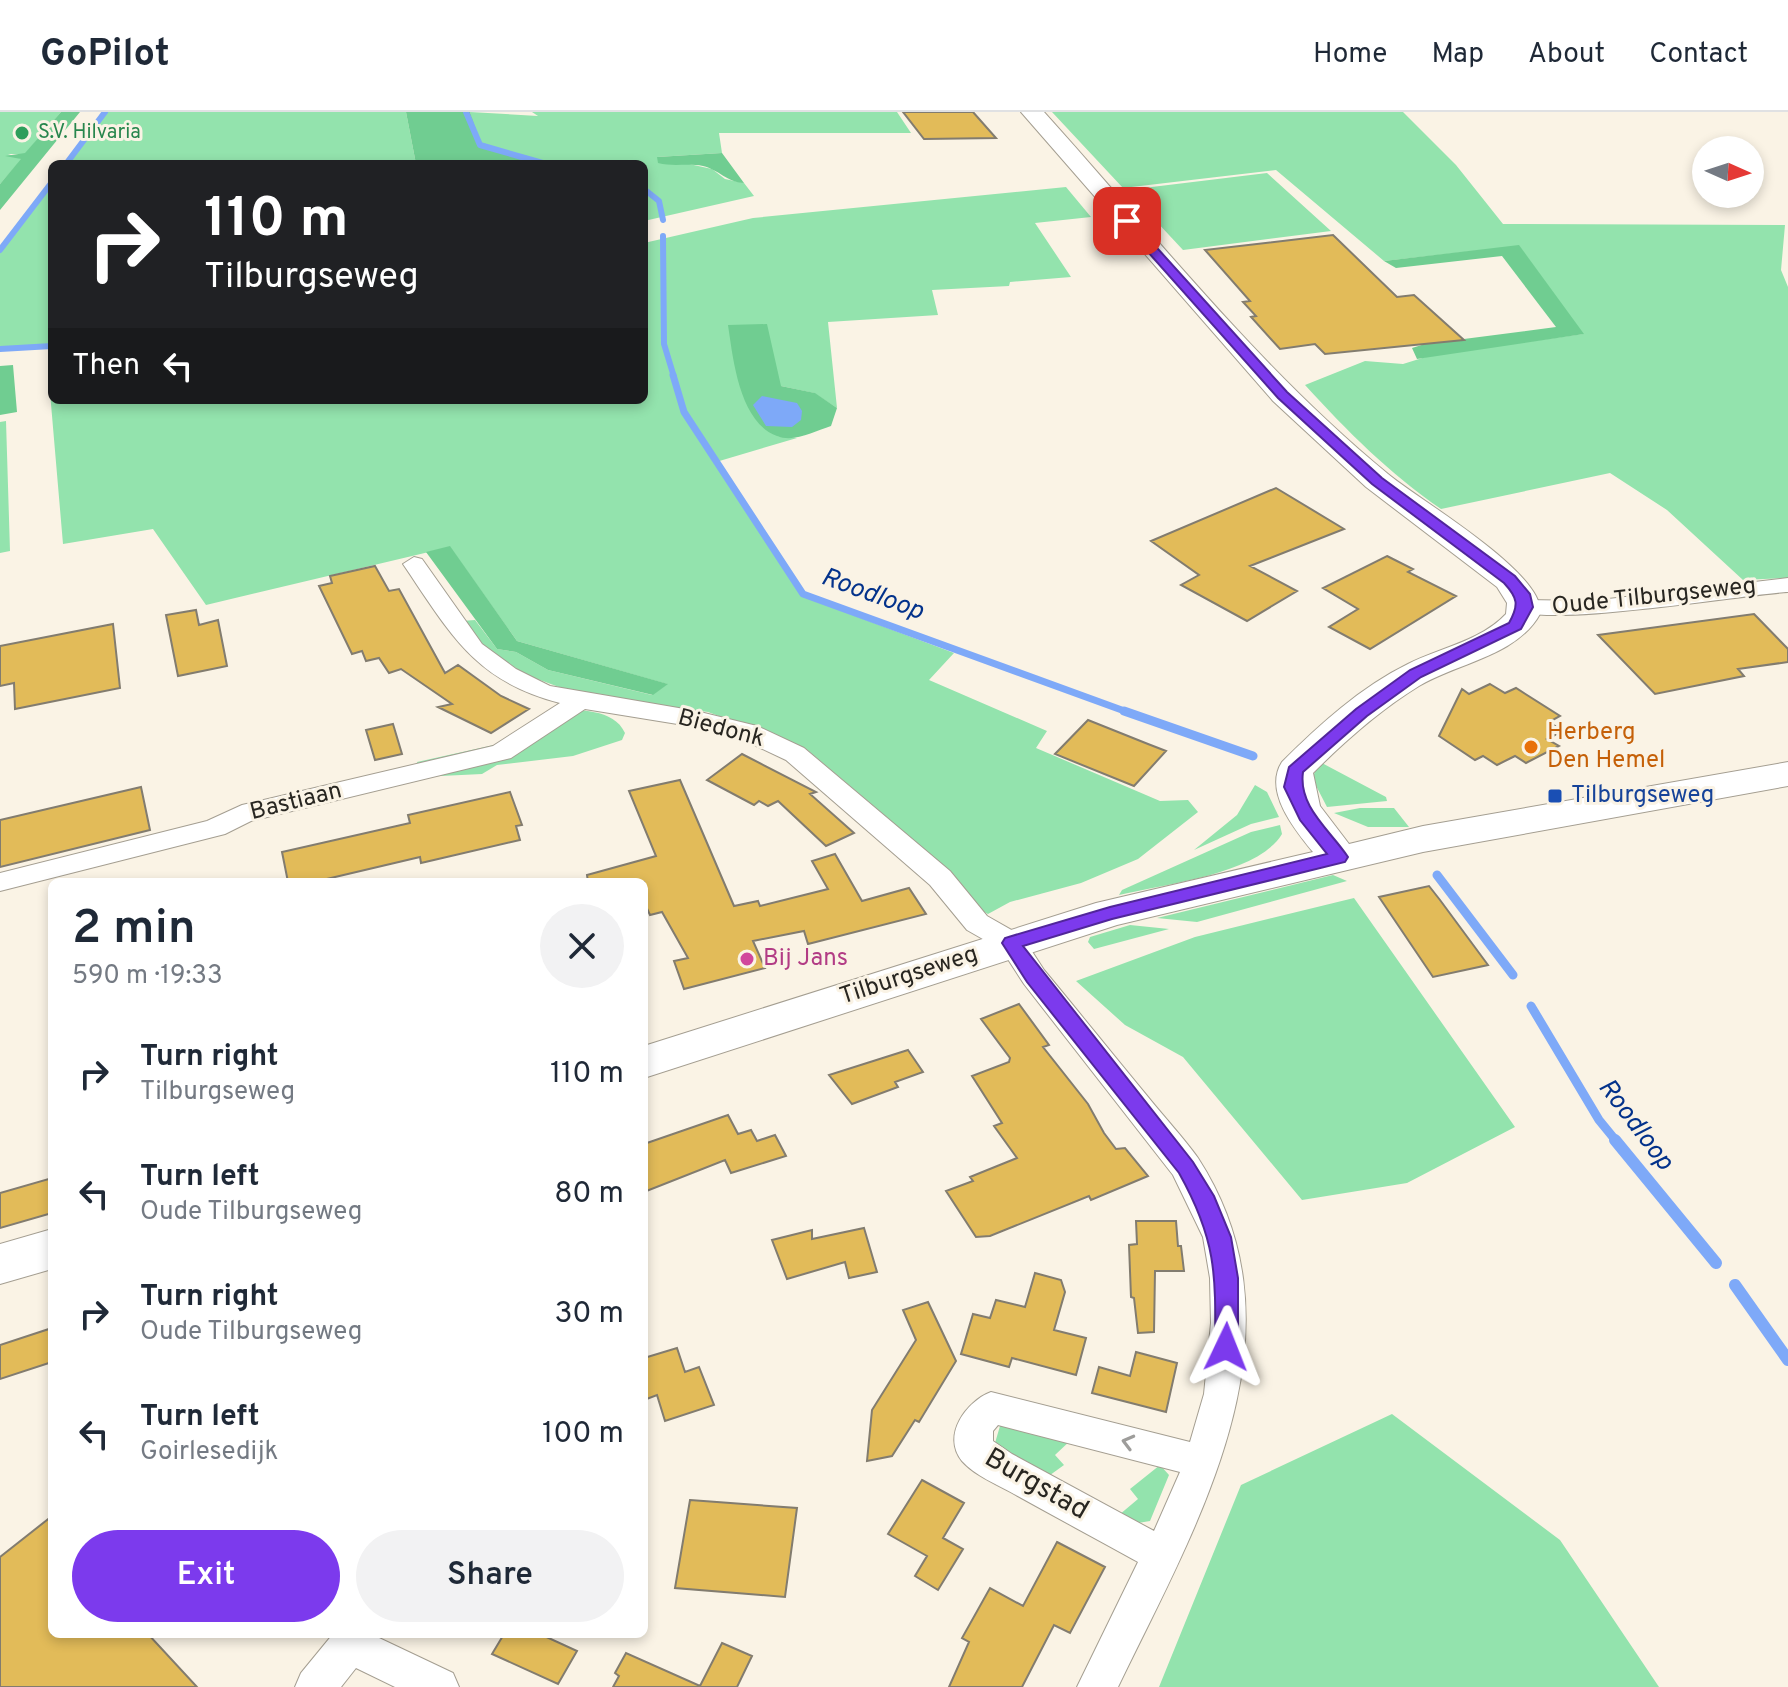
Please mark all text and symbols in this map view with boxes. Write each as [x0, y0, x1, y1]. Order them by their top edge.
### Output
text: GoPilot [40, 31, 170, 80]
text: Home [1313, 37, 1387, 73]
text: Map [1431, 37, 1484, 73]
text: About [1528, 37, 1605, 73]
text: Contact [1649, 37, 1748, 73]
place label: S.V. Hilvaria [38, 120, 141, 146]
marker: S.V. Hilvaria [13, 124, 31, 142]
north arrow [1692, 136, 1764, 208]
map controls [1692, 136, 1764, 208]
text: 110 m [204, 186, 349, 256]
pin [1093, 187, 1161, 255]
icon: right [72, 192, 176, 296]
icon: arrive [1105, 199, 1149, 243]
text: Tilburgseweg [204, 255, 419, 301]
icon: left [156, 344, 200, 388]
text: Then [72, 348, 140, 385]
water label: Roodloop [816, 561, 928, 629]
street label: Oude Tilburgseweg [1550, 571, 1758, 623]
street label: Biedonk [675, 703, 767, 755]
place label: Herberg Den Hemel [1547, 718, 1665, 776]
marker: Herberg Den Hemel [1522, 738, 1540, 756]
street label: Bastiaan [247, 776, 345, 828]
place label: Tilburgseweg [1571, 781, 1714, 811]
marker: Tilburgseweg [1546, 787, 1564, 805]
text: 2 min [72, 900, 196, 960]
button: close [540, 904, 624, 988]
street label: Tilburgseweg [836, 940, 982, 1012]
place label: Bij Jans [763, 944, 848, 974]
marker: Bij Jans [738, 950, 756, 968]
text: 590 m · 19:33 [72, 960, 223, 993]
text: Turn right [140, 1039, 278, 1076]
icon: right [72, 1052, 116, 1096]
text: 110 m [550, 1056, 624, 1093]
water label: Roodloop [1590, 1073, 1681, 1178]
text: Tilburgseweg [140, 1076, 295, 1109]
text: Turn left [140, 1159, 260, 1196]
icon: left [72, 1172, 116, 1216]
text: 80 m [554, 1176, 624, 1213]
text: Oude Tilburgseweg [140, 1196, 362, 1229]
text: Turn right [140, 1279, 278, 1316]
icon: right [72, 1292, 116, 1336]
text: 30 m [555, 1296, 624, 1333]
position arrow [1184, 1305, 1268, 1389]
text: Oude Tilburgseweg [140, 1316, 362, 1349]
text: Turn left [140, 1399, 260, 1436]
icon: left [72, 1412, 116, 1456]
text: 100 m [542, 1416, 624, 1453]
one-way arrow [1121, 1434, 1135, 1451]
text: Goirlesedijk [140, 1436, 278, 1469]
street label: Burgstad [977, 1441, 1095, 1529]
button: Exit [72, 1530, 340, 1622]
button: Share [356, 1530, 624, 1622]

